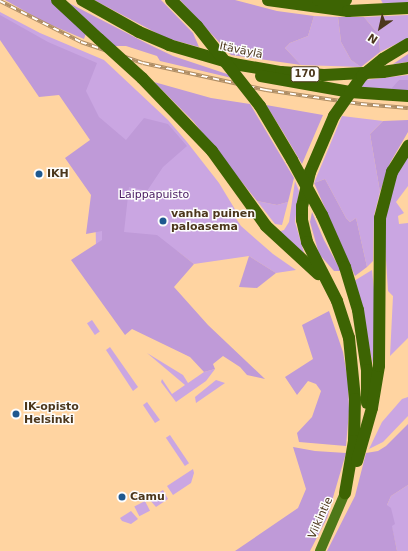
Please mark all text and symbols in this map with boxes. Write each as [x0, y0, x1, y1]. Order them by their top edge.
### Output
north arrow [360, 8, 400, 48]
text: N [366, 30, 380, 46]
street label: Itäväylä [218, 40, 264, 62]
road number: 170 [290, 66, 320, 82]
place label: IKH [47, 167, 69, 181]
marker: IKH [34, 169, 44, 179]
park label: Laippapuisto [119, 188, 189, 202]
place label: vanha puinen paloasema [171, 208, 255, 234]
marker: vanha puinen paloasema [158, 216, 168, 226]
place label: IK-opisto Helsinki [24, 401, 79, 427]
marker: IK-opisto Helsinki [11, 409, 21, 419]
place label: Camu [130, 490, 165, 504]
marker: Camu [117, 492, 127, 502]
street label: Viikintie [306, 495, 336, 541]

